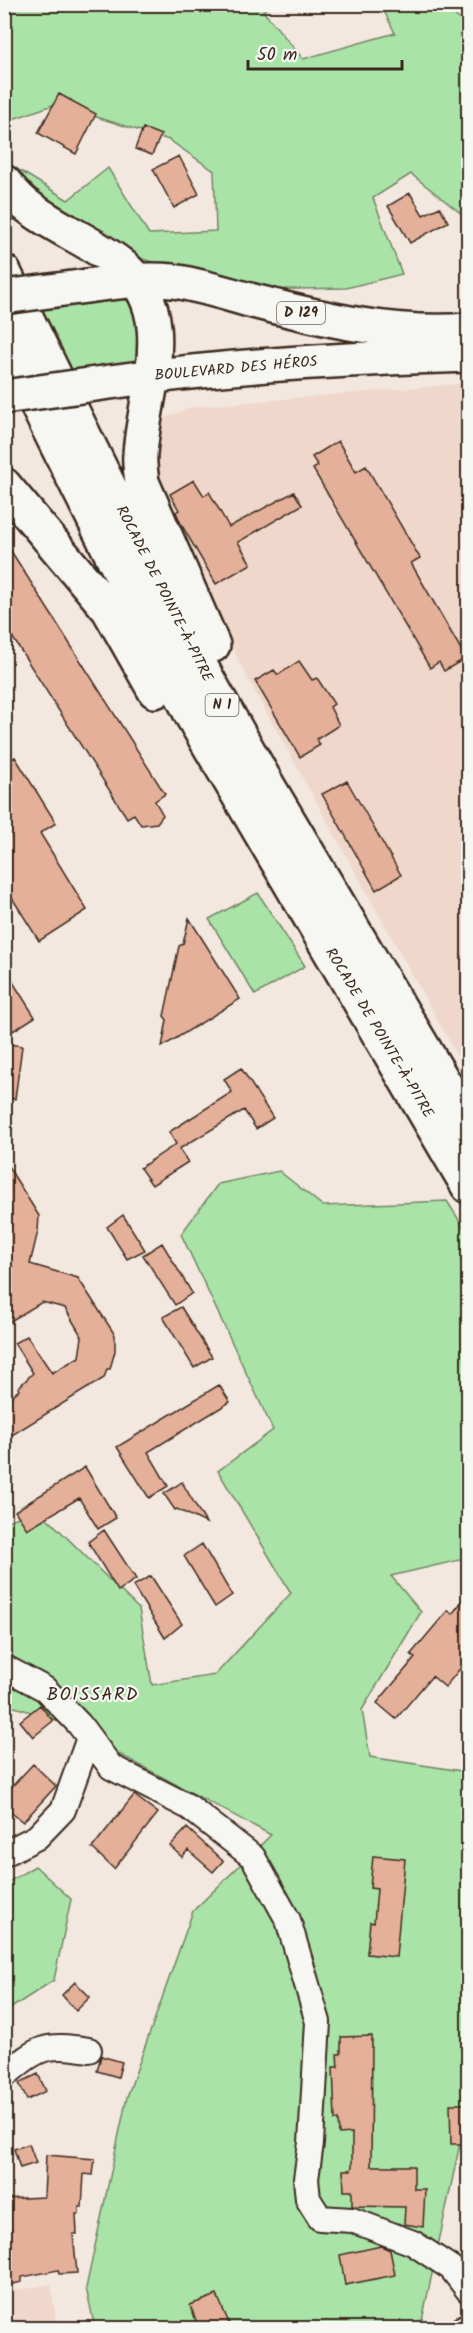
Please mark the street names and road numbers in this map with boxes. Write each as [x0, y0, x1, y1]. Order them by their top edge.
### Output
road number: D 129 [277, 302, 325, 324]
street label: BOULEVARD DES HÉROS [154, 350, 318, 388]
street label: ROCADE DE POINTE-À-PITRE [109, 502, 220, 687]
road number: N 1 [206, 694, 238, 716]
street label: ROCADE DE POINTE-À-PITRE [318, 943, 440, 1124]

